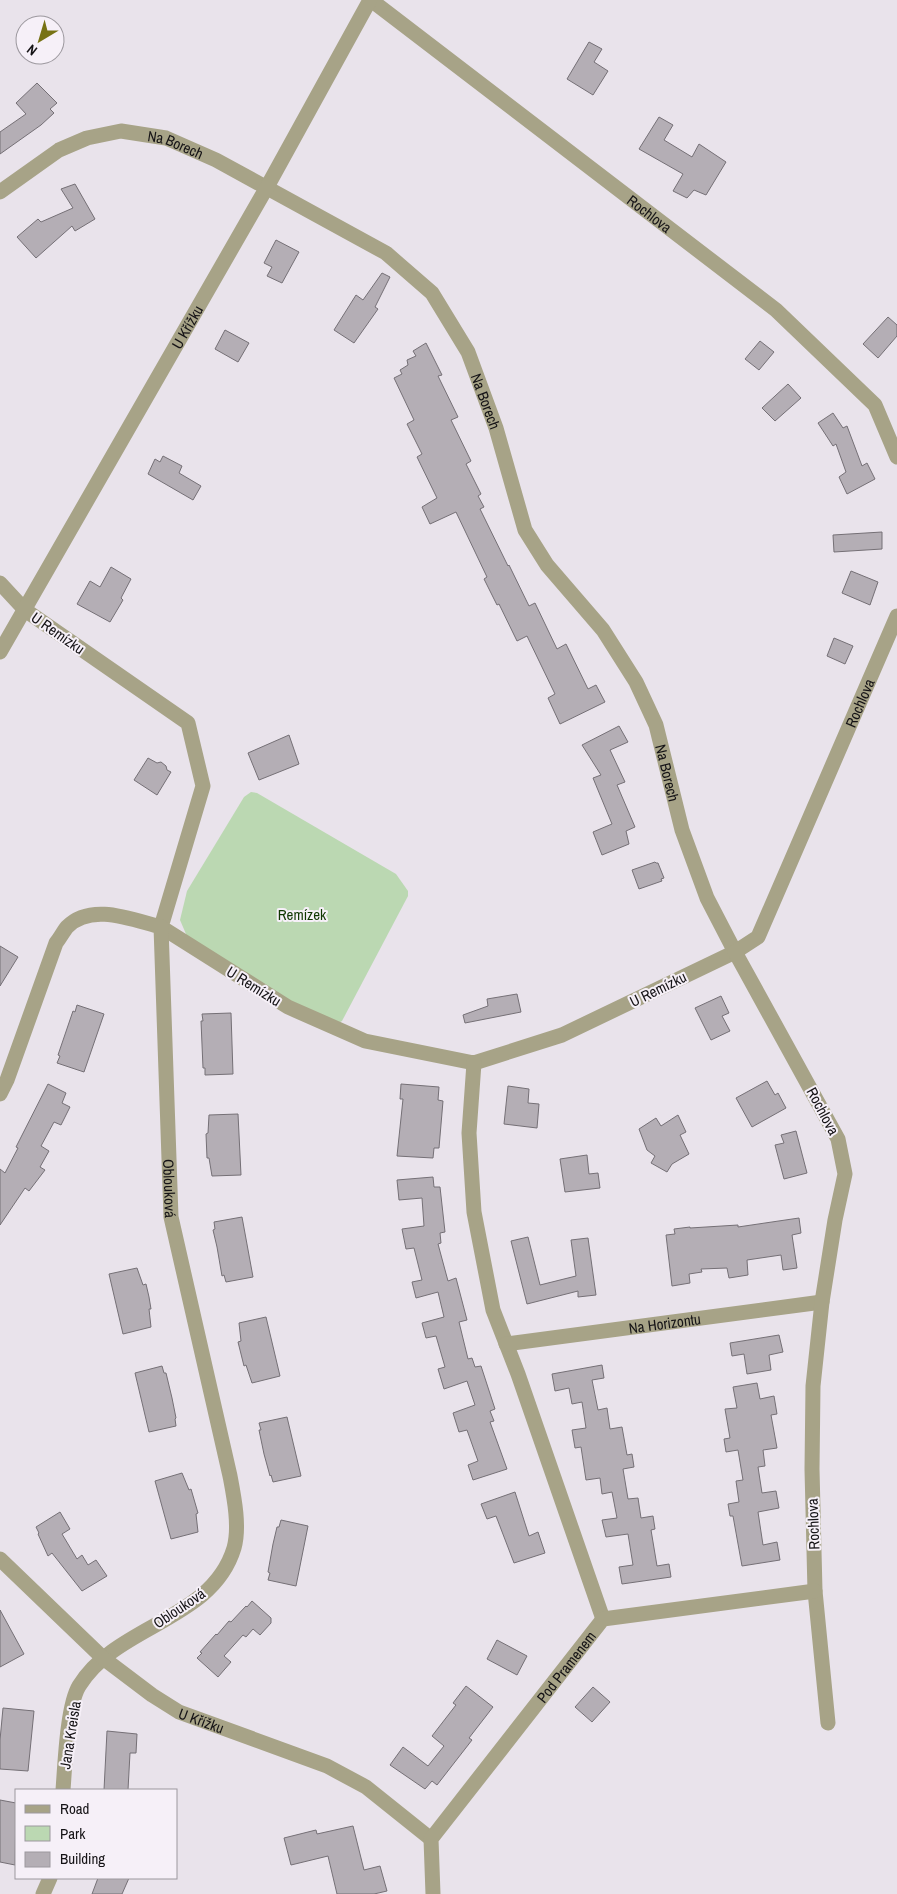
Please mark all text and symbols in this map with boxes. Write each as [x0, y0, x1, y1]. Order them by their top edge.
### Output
north arrow [15, 15, 65, 65]
text: N [23, 41, 41, 60]
street label: Na Borech [146, 125, 207, 164]
street label: Rochlova [623, 189, 677, 237]
street label: U Křížku [166, 301, 208, 352]
street label: Na Borech [466, 370, 506, 432]
street label: U Remízku [27, 607, 89, 659]
street label: Rochlova [840, 675, 879, 731]
street label: Na Borech [651, 742, 685, 804]
park label: Remízek [278, 904, 327, 925]
street label: U Remízku [223, 961, 285, 1011]
street label: U Remízku [626, 966, 690, 1012]
street label: Rochlova [802, 1083, 844, 1139]
street label: Oblouková [159, 1159, 182, 1218]
street label: Na Horizontu [627, 1308, 702, 1338]
street label: Rochlova [802, 1498, 824, 1550]
street label: Oblouková [149, 1583, 209, 1633]
street label: Pod Pramenem [531, 1626, 600, 1707]
street label: Jana Kreisla [54, 1699, 86, 1770]
street label: U Křížku [176, 1702, 227, 1738]
legend [15, 1789, 178, 1879]
text: Road [60, 1798, 89, 1819]
text: Park [60, 1823, 86, 1844]
text: Building [60, 1848, 105, 1869]

